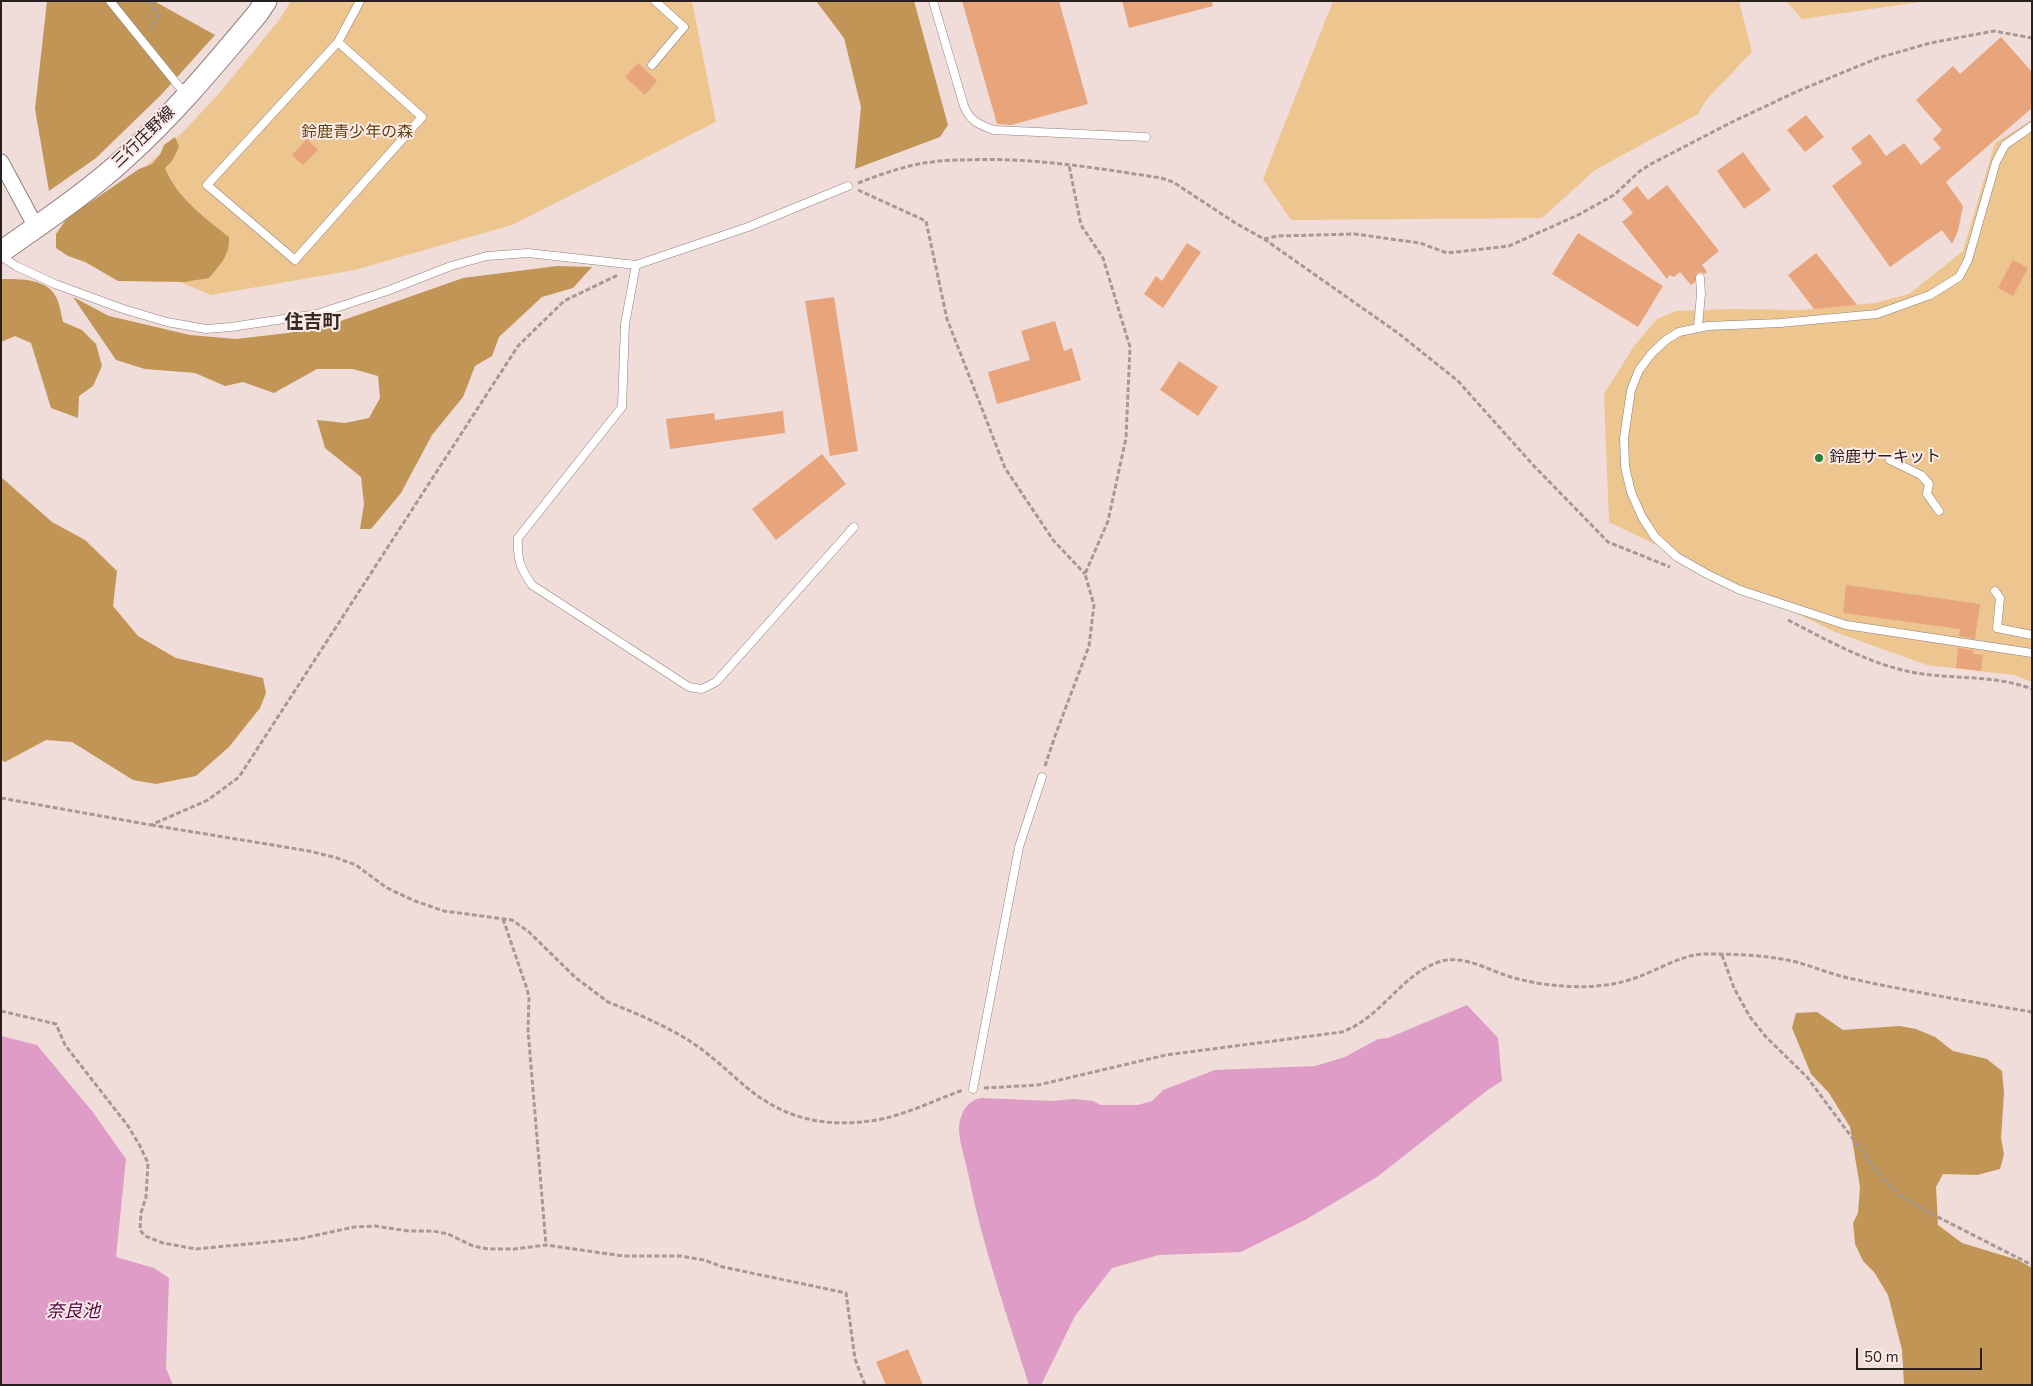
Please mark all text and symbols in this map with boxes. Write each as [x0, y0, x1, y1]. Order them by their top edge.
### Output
street label: 三行庄野線 [109, 103, 179, 173]
park label: 鈴鹿青少年の森 [301, 123, 413, 143]
district label: 住吉町 [285, 312, 341, 334]
place label: 鈴鹿サーキット [1829, 448, 1941, 468]
marker: 鈴鹿サーキット [1813, 452, 1825, 464]
water label: 奈良池 [46, 1302, 100, 1324]
scale bar [1858, 1338, 1984, 1370]
text: 50 m [1864, 1347, 1899, 1367]

